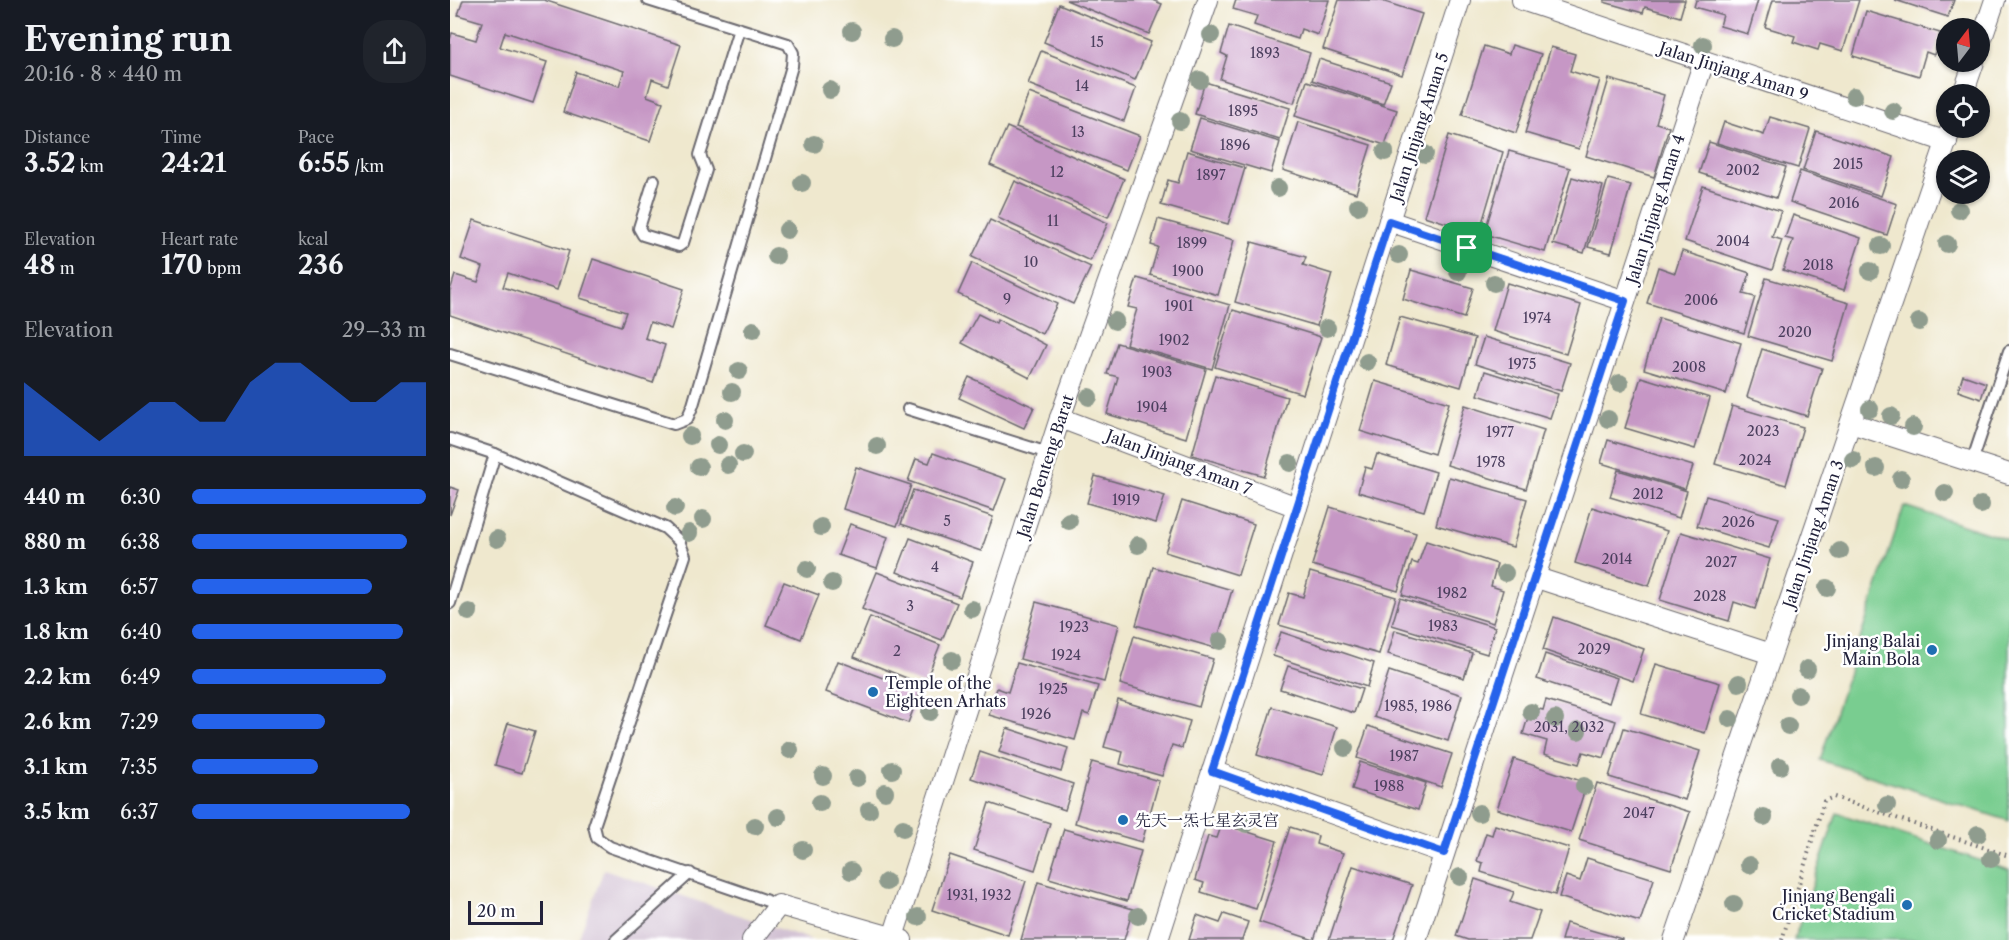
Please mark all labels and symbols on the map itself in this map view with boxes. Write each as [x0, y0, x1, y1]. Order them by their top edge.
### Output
north arrow [1936, 18, 1990, 72]
house number: 15 [1090, 33, 1104, 51]
street label: Jalan Jinjang Aman 9 [1654, 36, 1811, 105]
house number: 1893 [1250, 44, 1280, 62]
street label: Jalan Jinjang Aman 5 [1385, 50, 1452, 207]
house number: 14 [1075, 77, 1089, 95]
house number: 1895 [1228, 102, 1258, 120]
house number: 13 [1071, 123, 1085, 141]
street label: Jalan Jinjang Aman 4 [1621, 132, 1689, 289]
house number: 1896 [1220, 136, 1250, 154]
house number: 2015 [1833, 155, 1863, 173]
house number: 2002 [1726, 161, 1760, 179]
house number: 12 [1050, 163, 1064, 181]
house number: 1897 [1196, 166, 1226, 184]
house number: 2016 [1828, 194, 1860, 212]
house number: 11 [1047, 212, 1059, 230]
pin [1441, 222, 1492, 273]
house number: 2004 [1716, 232, 1750, 250]
house number: 1899 [1177, 234, 1207, 252]
house number: 10 [1024, 253, 1038, 271]
house number: 2018 [1802, 256, 1834, 274]
house number: 1900 [1172, 262, 1204, 280]
house number: 9 [1003, 290, 1011, 308]
house number: 2006 [1684, 291, 1718, 309]
house number: 1901 [1165, 297, 1194, 315]
house number: 1974 [1523, 309, 1551, 327]
house number: 2020 [1778, 323, 1812, 341]
house number: 1902 [1158, 331, 1190, 349]
house number: 1975 [1508, 355, 1536, 373]
house number: 2008 [1672, 358, 1706, 376]
house number: 1903 [1142, 363, 1172, 381]
street label: Jalan Benteng Barat [1012, 392, 1078, 543]
house number: 1904 [1136, 398, 1168, 416]
house number: 2023 [1747, 422, 1779, 440]
house number: 1977 [1486, 423, 1514, 441]
street label: Jalan Jinjang Aman 7 [1101, 424, 1255, 499]
house number: 2024 [1738, 451, 1772, 469]
house number: 1978 [1476, 453, 1506, 471]
street label: Jalan Jinjang Aman 3 [1777, 457, 1848, 614]
house number: 2012 [1633, 485, 1663, 503]
house number: 1919 [1112, 491, 1140, 509]
house number: 5 [943, 512, 951, 530]
house number: 2026 [1721, 513, 1755, 531]
house number: 2014 [1602, 550, 1632, 568]
house number: 2027 [1705, 553, 1737, 571]
house number: 4 [931, 558, 939, 576]
house number: 1982 [1437, 584, 1467, 602]
house number: 2028 [1693, 587, 1727, 605]
house number: 3 [906, 597, 914, 615]
house number: 1983 [1428, 617, 1458, 635]
house number: 1923 [1059, 618, 1089, 636]
place label: Jinjang Balai Main Bola [1823, 631, 1921, 669]
house number: 2029 [1577, 640, 1611, 658]
house number: 2 [893, 642, 901, 660]
marker: Jinjang Balai Main Bola [1925, 643, 1939, 657]
house number: 1924 [1051, 646, 1081, 664]
place label: Temple of the Eighteen Arhats [885, 673, 1006, 711]
house number: 1925 [1038, 680, 1068, 698]
marker: Temple of the Eighteen Arhats [866, 685, 880, 699]
house number: 1985, 1986 [1384, 697, 1452, 715]
house number: 1926 [1021, 705, 1051, 723]
house number: 2031, 2032 [1534, 718, 1604, 736]
house number: 1987 [1389, 747, 1419, 765]
house number: 1988 [1374, 777, 1404, 795]
house number: 2047 [1623, 804, 1655, 822]
place label: 先天一炁七星玄灵宫 [1135, 810, 1279, 830]
marker: 先天一炁七星玄灵宫 [1116, 813, 1130, 827]
house number: 1931, 1932 [947, 886, 1011, 904]
place label: Jinjang Bengali Cricket Stadium [1772, 886, 1895, 924]
scale bar [468, 898, 543, 926]
marker: Jinjang Bengali Cricket Stadium [1900, 898, 1914, 912]

